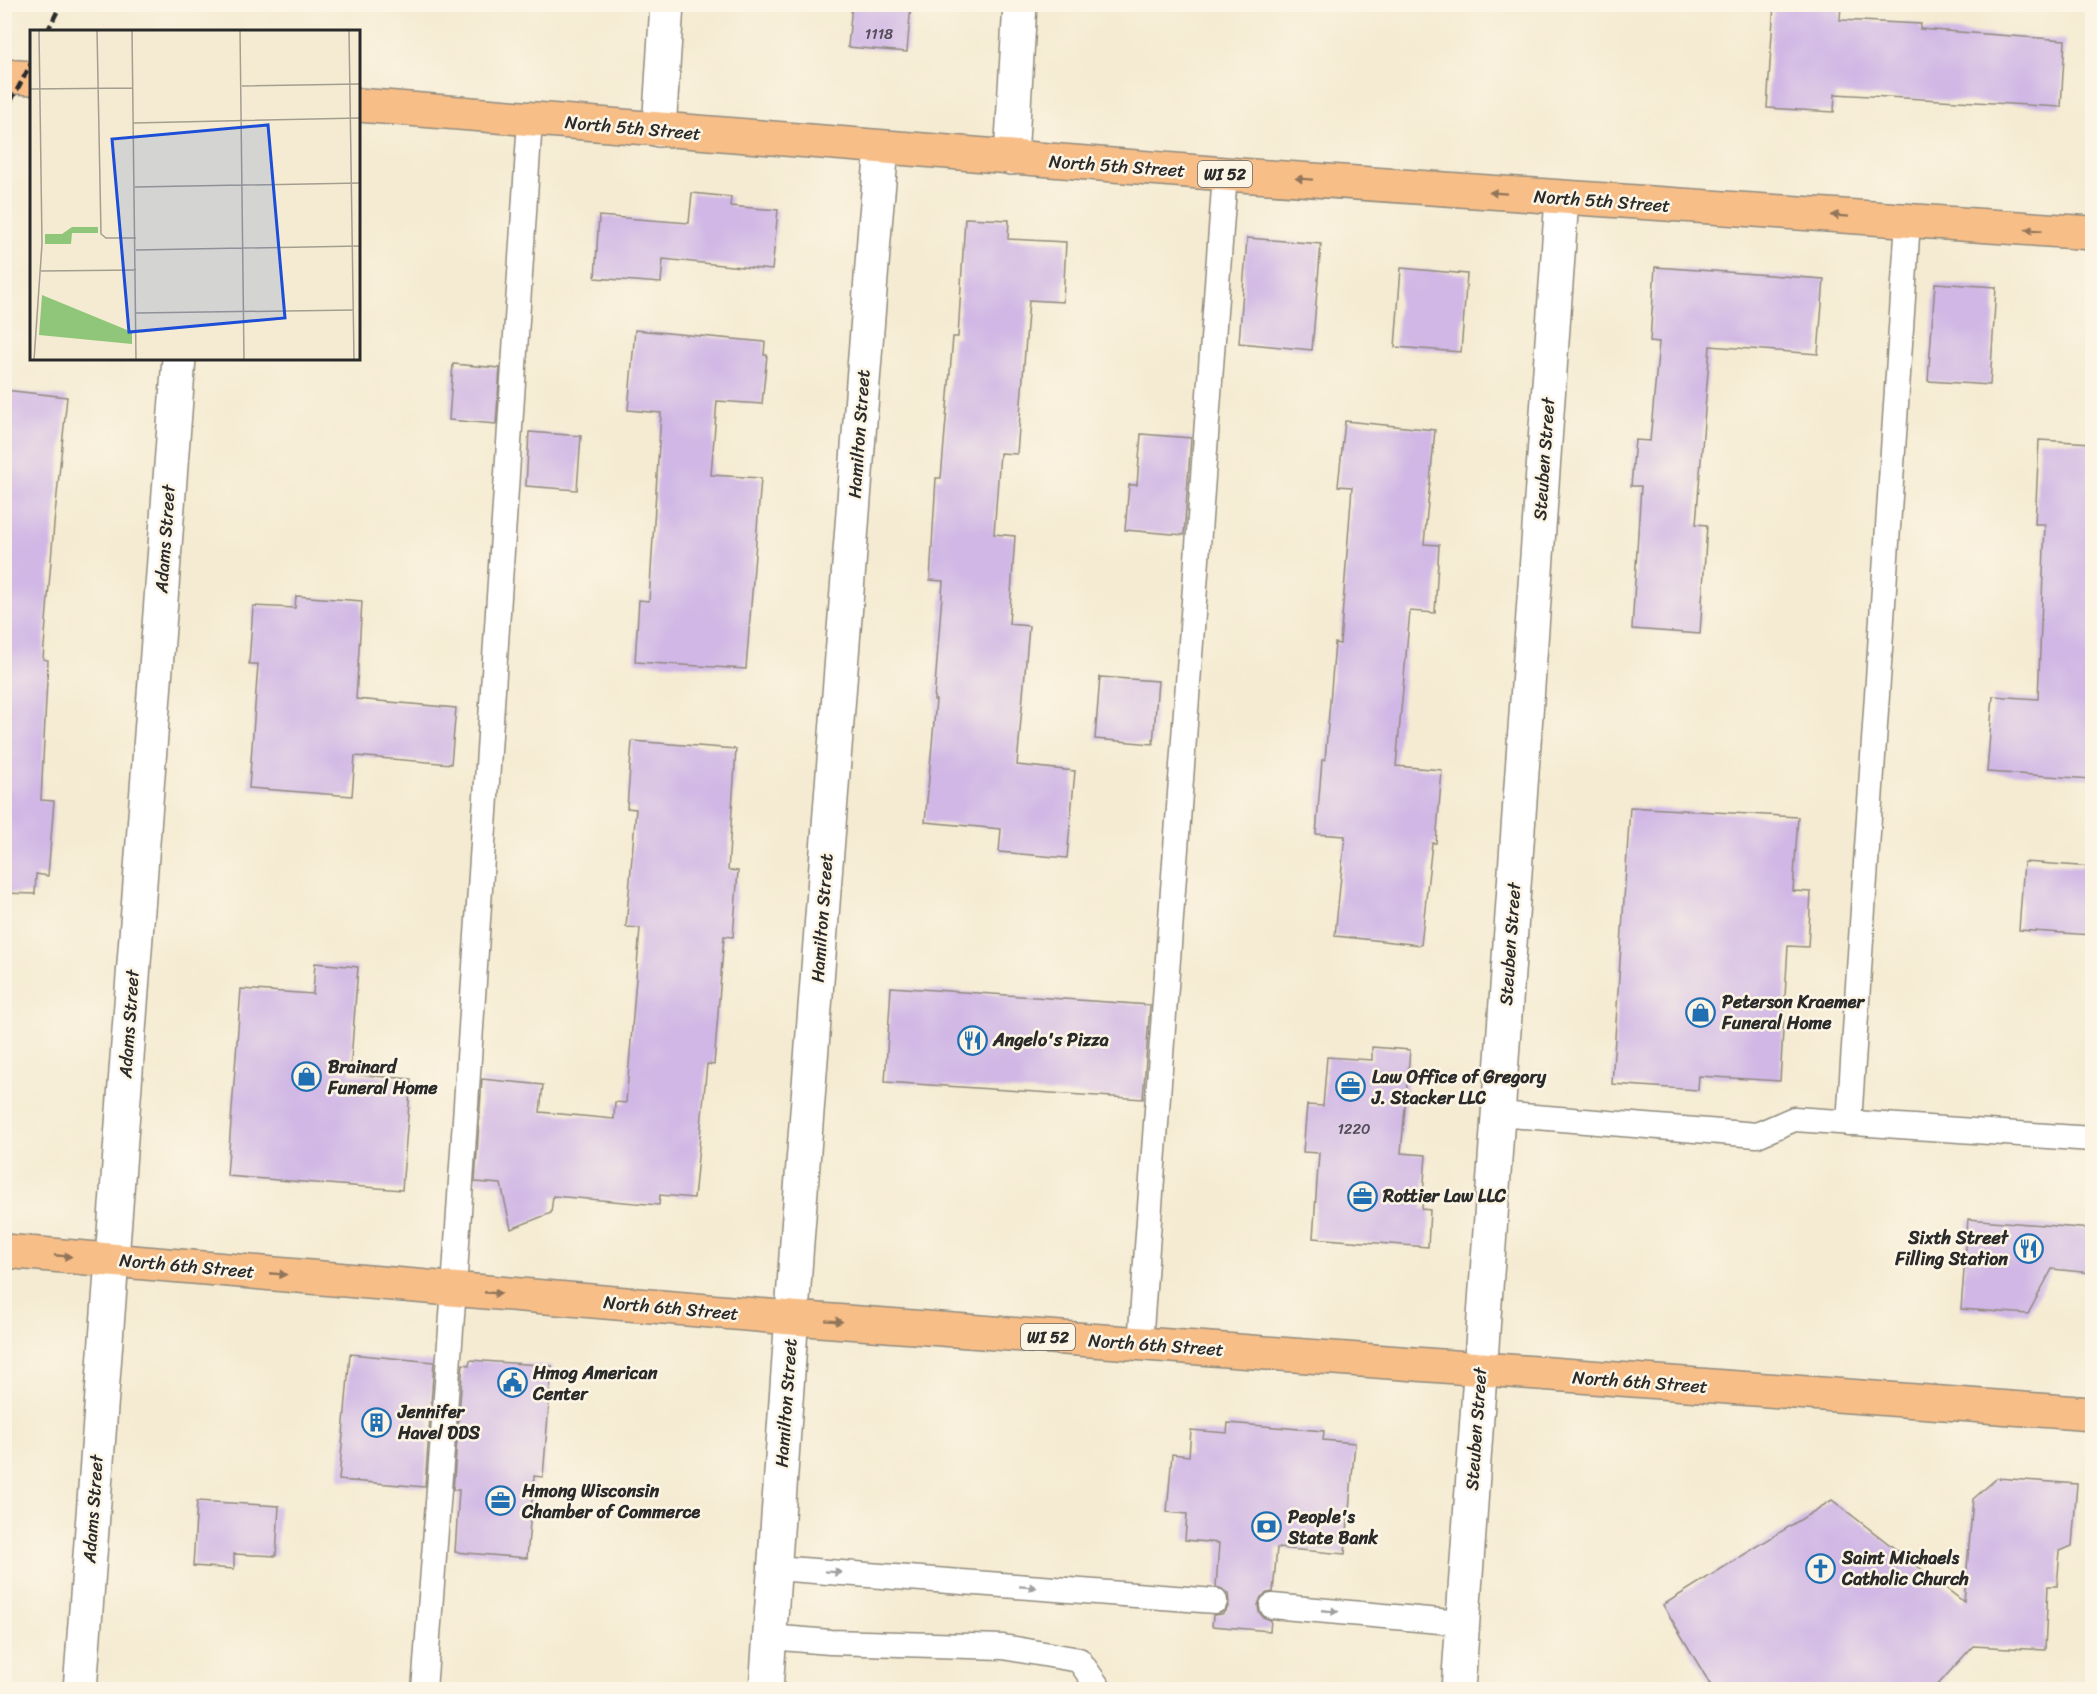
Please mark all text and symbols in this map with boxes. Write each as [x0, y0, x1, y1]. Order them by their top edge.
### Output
house number: 1118 [865, 21, 893, 47]
inset map [30, 30, 360, 360]
street label: North 5th Street [564, 106, 702, 150]
street label: North 5th Street [1048, 145, 1186, 187]
road number: WI 52 [1198, 161, 1252, 187]
one-way arrow [1294, 175, 1313, 184]
street label: North 5th Street [1533, 180, 1671, 222]
one-way arrow [1489, 189, 1508, 198]
one-way arrow [1830, 212, 1849, 221]
one-way arrow [2025, 225, 2044, 234]
street label: Hamilton Street [839, 368, 879, 500]
street label: Steuben Street [1524, 396, 1564, 522]
street label: Adams Street [145, 483, 185, 595]
street label: Hamilton Street [802, 852, 842, 984]
street label: Steuben Street [1490, 881, 1530, 1007]
street label: Adams Street [109, 968, 149, 1080]
place label: Peterson Kraemer Funeral Home [1721, 986, 1865, 1039]
shop icon: Peterson Kraemer Funeral Home [1685, 996, 1717, 1028]
restaurant icon: Angelo's Pizza [956, 1024, 988, 1056]
place label: Angelo's Pizza [992, 1024, 1109, 1056]
place label: Brainard Funeral Home [327, 1051, 438, 1104]
shop icon: Brainard Funeral Home [291, 1061, 323, 1093]
place label: Law Office of Gregory J. Stacker LLC [1371, 1061, 1547, 1114]
office icon: Law Office of Gregory J. Stacker LLC [1335, 1071, 1367, 1103]
house number: 1220 [1337, 1116, 1371, 1142]
office icon: Rottier Law LLC [1346, 1180, 1378, 1212]
place label: Rottier Law LLC [1382, 1180, 1507, 1212]
place label: Sixth Street Filling Station [1894, 1222, 2010, 1275]
restaurant icon: Sixth Street Filling Station [2013, 1232, 2045, 1264]
street label: North 6th Street [118, 1244, 256, 1288]
one-way arrow [53, 1251, 72, 1261]
one-way arrow [269, 1269, 288, 1279]
street label: North 6th Street [602, 1286, 740, 1330]
one-way arrow [484, 1288, 503, 1298]
one-way arrow [825, 1316, 844, 1326]
road number: WI 52 [1021, 1324, 1075, 1350]
street label: North 6th Street [1087, 1324, 1225, 1366]
street label: Hamilton Street [766, 1337, 806, 1469]
place label: Hmog American Center [532, 1357, 658, 1410]
street label: North 6th Street [1571, 1361, 1709, 1403]
street label: Steuben Street [1456, 1366, 1496, 1492]
public building icon: Hmog American Center [496, 1367, 528, 1399]
place label: Jennifer Havel DDS [397, 1396, 481, 1449]
building icon: Jennifer Havel DDS [361, 1406, 393, 1438]
street label: Adams Street [73, 1453, 113, 1565]
place label: Hmong Wisconsin Chamber of Commerce [521, 1475, 700, 1528]
office icon: Hmong Wisconsin Chamber of Commerce [485, 1485, 517, 1517]
place label: People's State Bank [1287, 1501, 1378, 1554]
bank icon: People's State Bank [1251, 1511, 1283, 1543]
place label: Saint Michaels Catholic Church [1841, 1542, 1969, 1595]
church icon: Saint Michaels Catholic Church [1805, 1552, 1837, 1584]
one-way arrow [824, 1568, 843, 1577]
one-way arrow [1018, 1582, 1037, 1591]
one-way arrow [1320, 1606, 1339, 1616]

